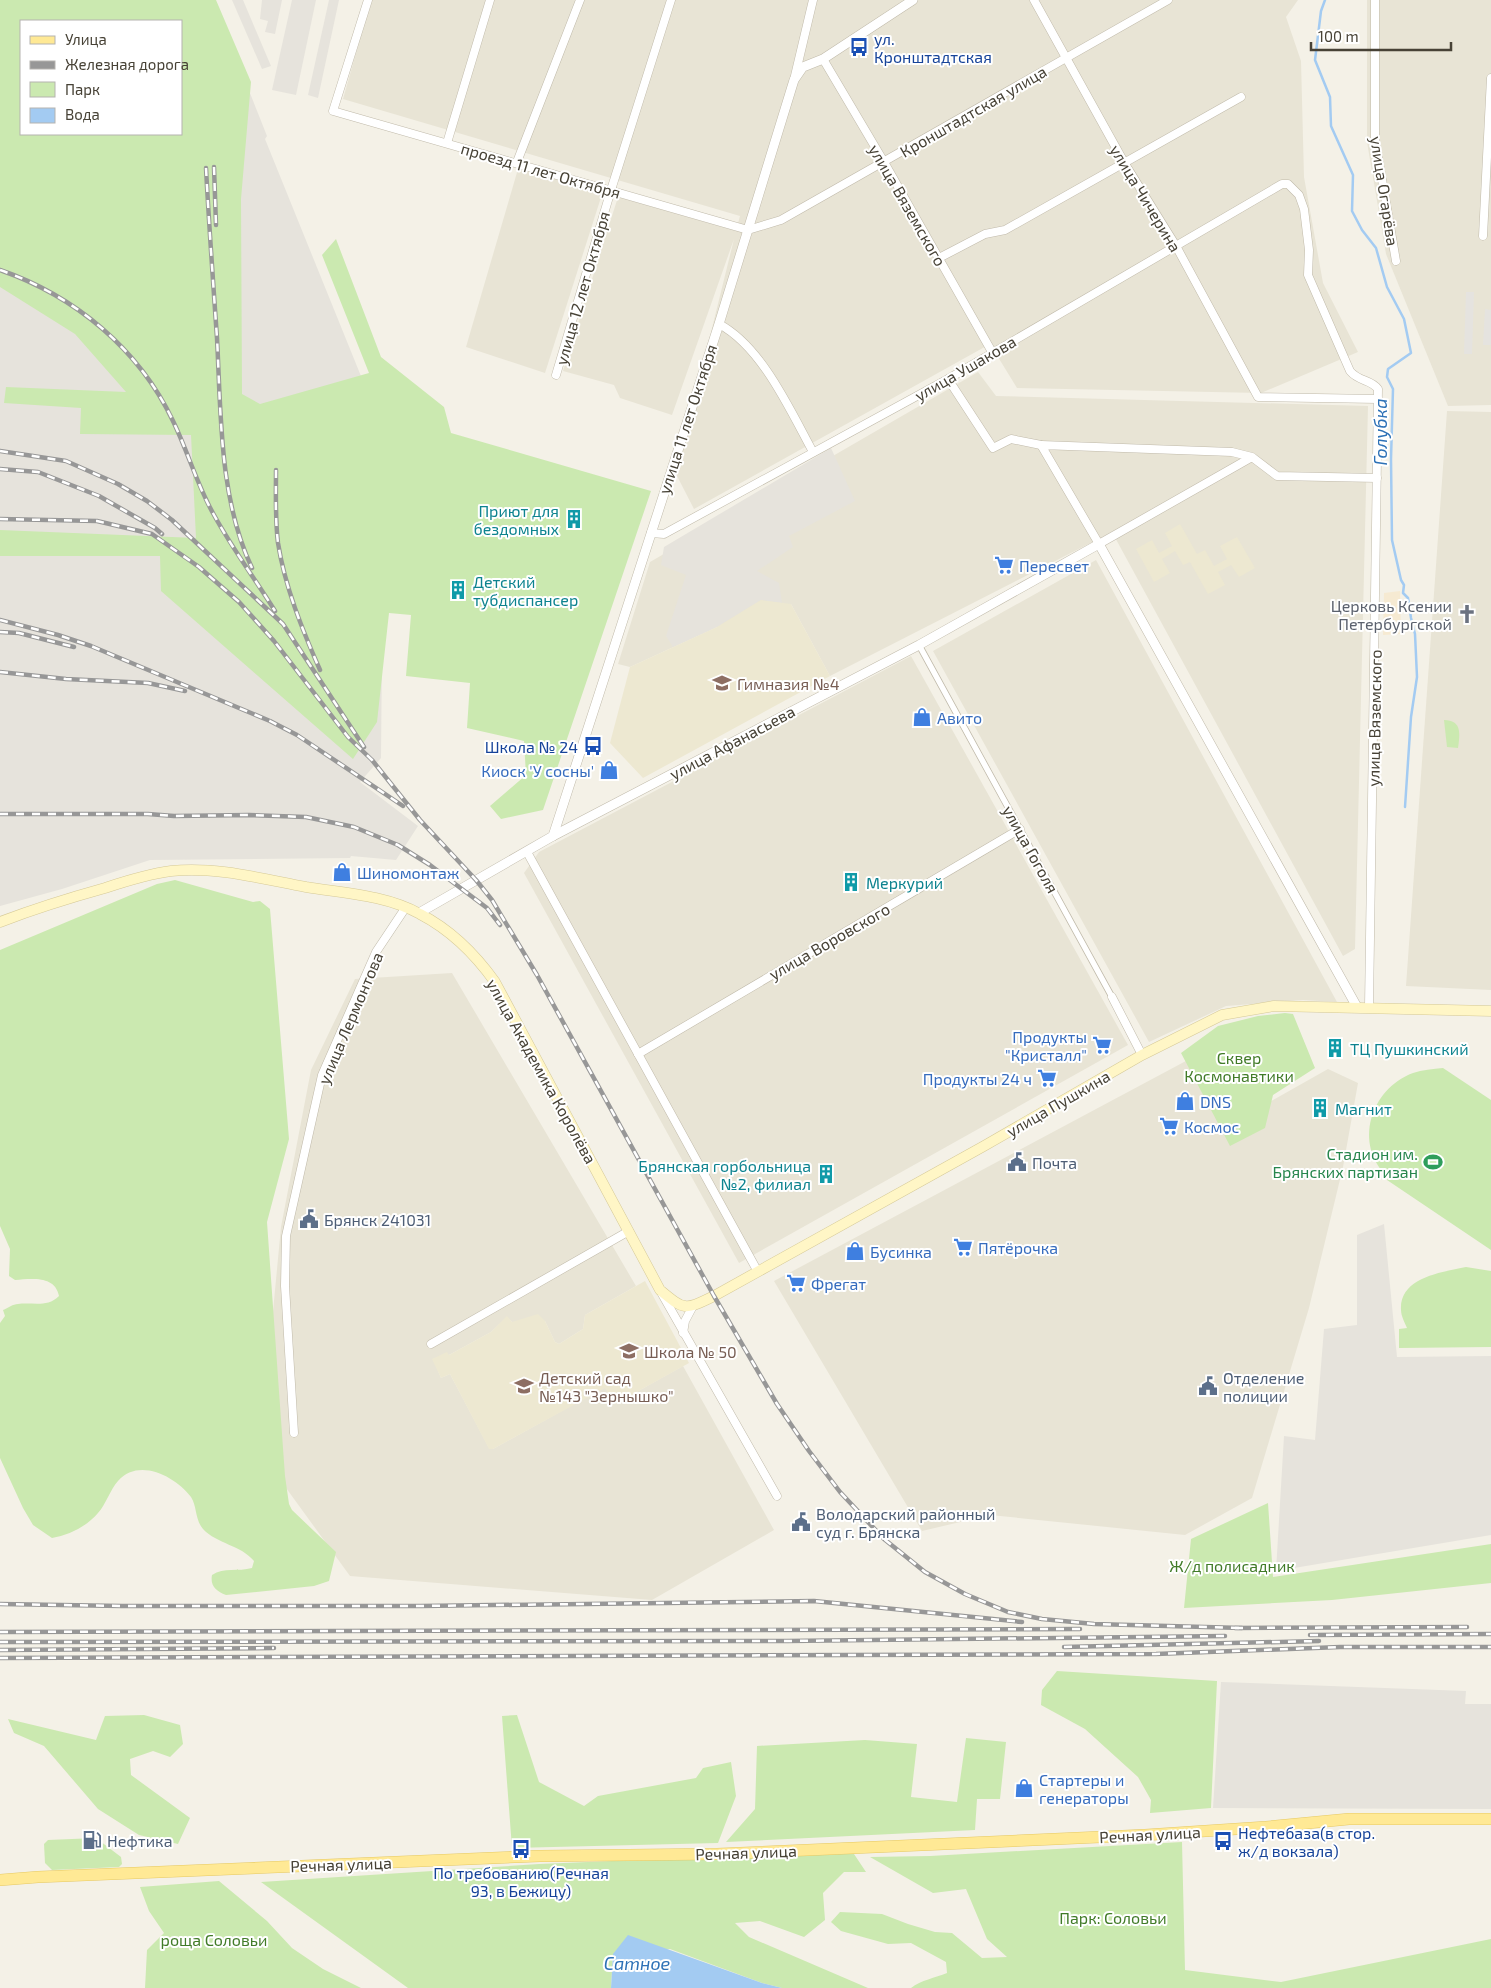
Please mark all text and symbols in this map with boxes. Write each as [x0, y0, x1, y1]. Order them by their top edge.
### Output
legend [20, 20, 182, 135]
scale bar [1311, 20, 1451, 52]
text: 100 m [1318, 27, 1359, 45]
place label: ул. Кронштадтская [874, 29, 992, 66]
text: Улица [65, 30, 107, 48]
bus stop icon: ул. Кронштадтская [848, 36, 870, 58]
text: Железная дорога [65, 55, 189, 73]
street label: Кронштадтская улица [896, 61, 1050, 162]
text: Парк [65, 80, 100, 98]
text: Вода [65, 105, 100, 123]
street label: улица Огарёва [1366, 135, 1403, 247]
street label: проезд 11 лет Октября [459, 138, 623, 202]
street label: улица Вяземского [865, 141, 951, 270]
street label: улица Чичерина [1106, 141, 1185, 256]
street label: улица 12 лет Октября [551, 209, 614, 367]
street label: улица Ушакова [911, 331, 1020, 406]
street label: улица 11 лет Октября [654, 342, 721, 497]
water label: Голубка [1369, 399, 1391, 466]
place label: Приют для бездомных [474, 501, 559, 538]
building icon: Приют для бездомных [563, 508, 585, 530]
supermarket icon: Пересвет [993, 554, 1015, 576]
place label: Пересвет [1019, 556, 1089, 575]
place label: Детский тубдиспансер [473, 572, 578, 610]
building icon: Детский тубдиспансер [447, 579, 469, 601]
place label: Церковь Ксении Петербургской [1331, 596, 1452, 634]
church icon: Церковь Ксении Петербургской [1456, 603, 1478, 625]
street label: улица Вяземского [1363, 649, 1386, 787]
school or university icon: Гимназия №4 [711, 672, 733, 694]
place label: Гимназия №4 [737, 674, 840, 693]
street label: улица Афанасьева [666, 701, 798, 784]
shop icon: Авито [911, 706, 933, 728]
place label: Авито [937, 708, 982, 727]
bus stop icon: Школа № 24 [582, 735, 604, 757]
place label: Школа № 24 [485, 737, 578, 756]
shop icon: Киоск 'У сосны' [598, 759, 620, 781]
place label: Киоск 'У сосны' [481, 761, 594, 780]
street label: улица Гоголя [998, 802, 1063, 897]
shop icon: Шиномонтаж [331, 861, 353, 883]
place label: Шиномонтаж [357, 863, 460, 882]
building icon: Меркурий [840, 871, 862, 893]
place label: Меркурий [866, 873, 943, 893]
street label: улица Воровского [765, 899, 893, 984]
street label: улица Лермонтова [314, 949, 387, 1087]
street label: улица Академика Королёва [482, 975, 601, 1167]
place label: Продукты "Кристалл" [1005, 1027, 1087, 1064]
supermarket icon: Продукты "Кристалл" [1091, 1034, 1113, 1056]
building icon: ТЦ Пушкинский [1324, 1037, 1346, 1059]
place label: ТЦ Пушкинский [1350, 1039, 1469, 1059]
park label: Сквер Космонавтики [1184, 1048, 1294, 1085]
street label: улица Пушкина [1003, 1066, 1114, 1141]
supermarket icon: Продукты 24 ч [1036, 1067, 1058, 1089]
place label: Продукты 24 ч [923, 1069, 1032, 1089]
shop icon: DNS [1174, 1090, 1196, 1112]
place label: DNS [1200, 1092, 1231, 1111]
building icon: Магнит [1309, 1097, 1331, 1119]
place label: Магнит [1335, 1099, 1392, 1118]
supermarket icon: Космос [1158, 1115, 1180, 1137]
place label: Космос [1184, 1117, 1240, 1136]
place label: Стадион им. Брянских партизан [1273, 1144, 1418, 1181]
public building icon: Почта [1006, 1151, 1028, 1173]
sports icon: Стадион им. Брянских партизан [1422, 1151, 1444, 1173]
place label: Почта [1032, 1153, 1077, 1172]
place label: Брянская горбольница №2, филиал [638, 1156, 811, 1193]
building icon: Брянская горбольница №2, филиал [815, 1163, 837, 1185]
public building icon: Брянск 241031 [298, 1208, 320, 1230]
place label: Брянск 241031 [324, 1210, 431, 1229]
supermarket icon: Пятёрочка [952, 1236, 974, 1258]
place label: Пятёрочка [978, 1238, 1058, 1257]
shop icon: Бусинка [844, 1240, 866, 1262]
place label: Бусинка [870, 1242, 932, 1262]
supermarket icon: Фрегат [785, 1272, 807, 1294]
place label: Фрегат [811, 1274, 866, 1293]
school or university icon: Школа № 50 [618, 1340, 640, 1362]
place label: Школа № 50 [644, 1342, 737, 1361]
place label: Детский сад №143 "Зернышко" [539, 1368, 674, 1405]
place label: Отделение полиции [1223, 1368, 1304, 1405]
school or university icon: Детский сад №143 "Зернышко" [513, 1375, 535, 1397]
public building icon: Отделение полиции [1197, 1375, 1219, 1397]
place label: Володарский районный суд г. Брянска [816, 1504, 995, 1542]
public building icon: Володарский районный суд г. Брянска [790, 1511, 812, 1533]
park label: Ж/д полисадник [1169, 1556, 1295, 1575]
place label: Стартеры и генераторы [1039, 1770, 1129, 1807]
shop icon: Стартеры и генераторы [1013, 1777, 1035, 1799]
street label: Речная улица [1099, 1822, 1201, 1847]
place label: Нефтебаза(в стор. ж/д вокзала) [1238, 1823, 1375, 1860]
fuel station icon: Нефтика [81, 1829, 103, 1851]
bus stop icon: Нефтебаза(в стор. ж/д вокзала) [1212, 1830, 1234, 1852]
place label: Нефтика [107, 1831, 172, 1850]
bus stop icon: По требованию(Речная 93, в Бежицу) [510, 1838, 532, 1860]
street label: Речная улица [695, 1841, 797, 1864]
street label: Речная улица [290, 1853, 392, 1876]
place label: По требованию(Речная 93, в Бежицу) [433, 1863, 609, 1901]
park label: Парк: Соловьи [1059, 1908, 1167, 1927]
park label: роща Соловьи [161, 1930, 267, 1949]
water label: Сатное [604, 1952, 671, 1974]

